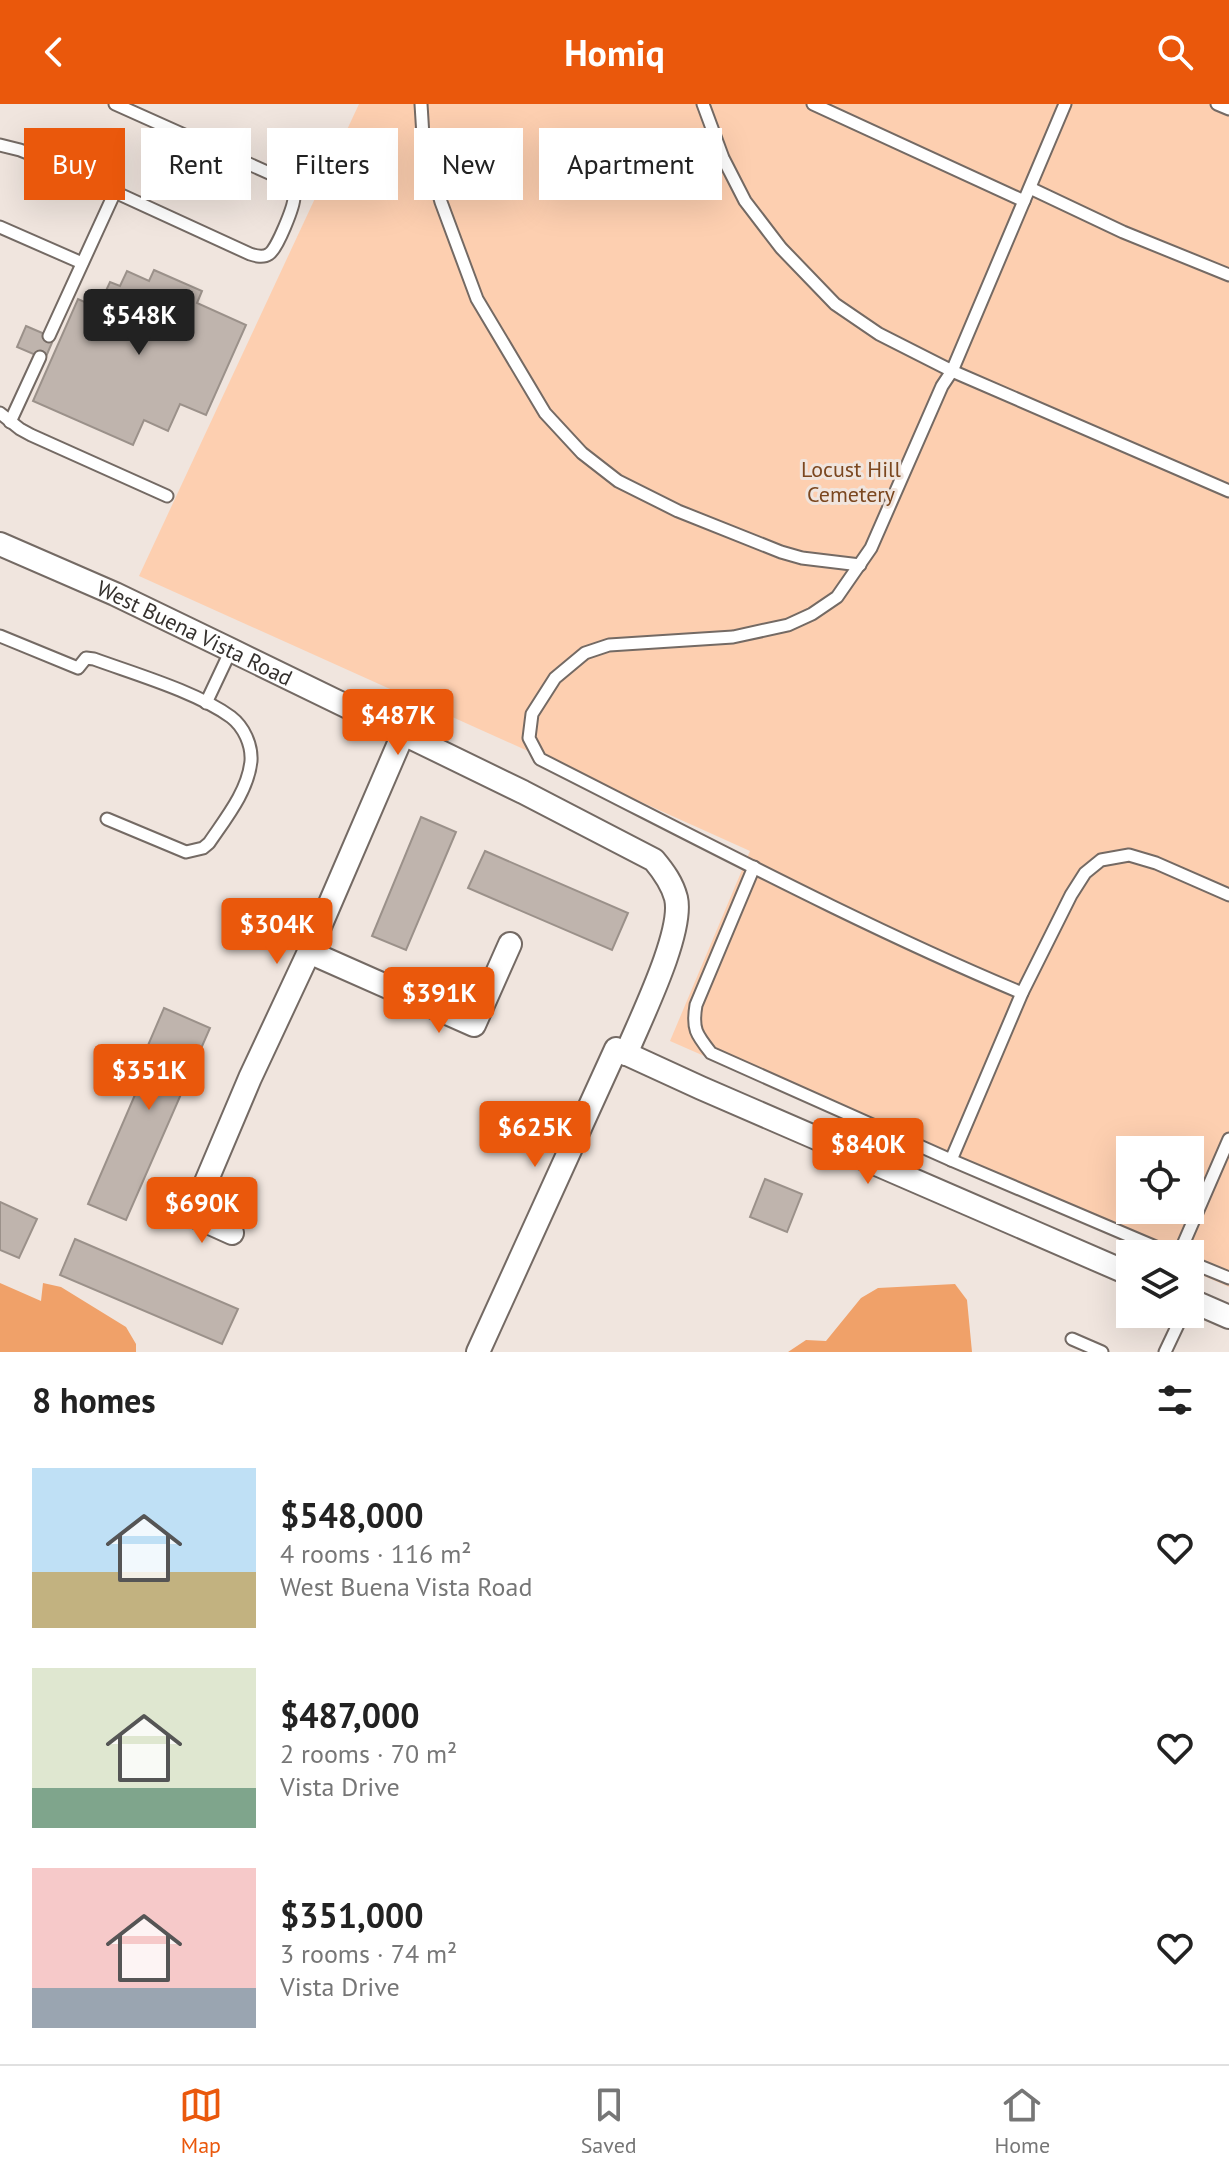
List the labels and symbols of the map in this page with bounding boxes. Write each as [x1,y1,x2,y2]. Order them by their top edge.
pin: $548K [83,289,195,357]
park label: Locust Hill Cemetery [801,455,901,508]
street label: West Buena Vista Road [93,574,297,692]
pin: $487K [342,689,454,757]
pin: $304K [221,898,333,966]
pin: $391K [383,967,495,1035]
pin: $351K [93,1044,205,1112]
pin: $625K [479,1101,591,1169]
pin: $840K [812,1118,924,1186]
pin: $690K [146,1177,258,1245]

